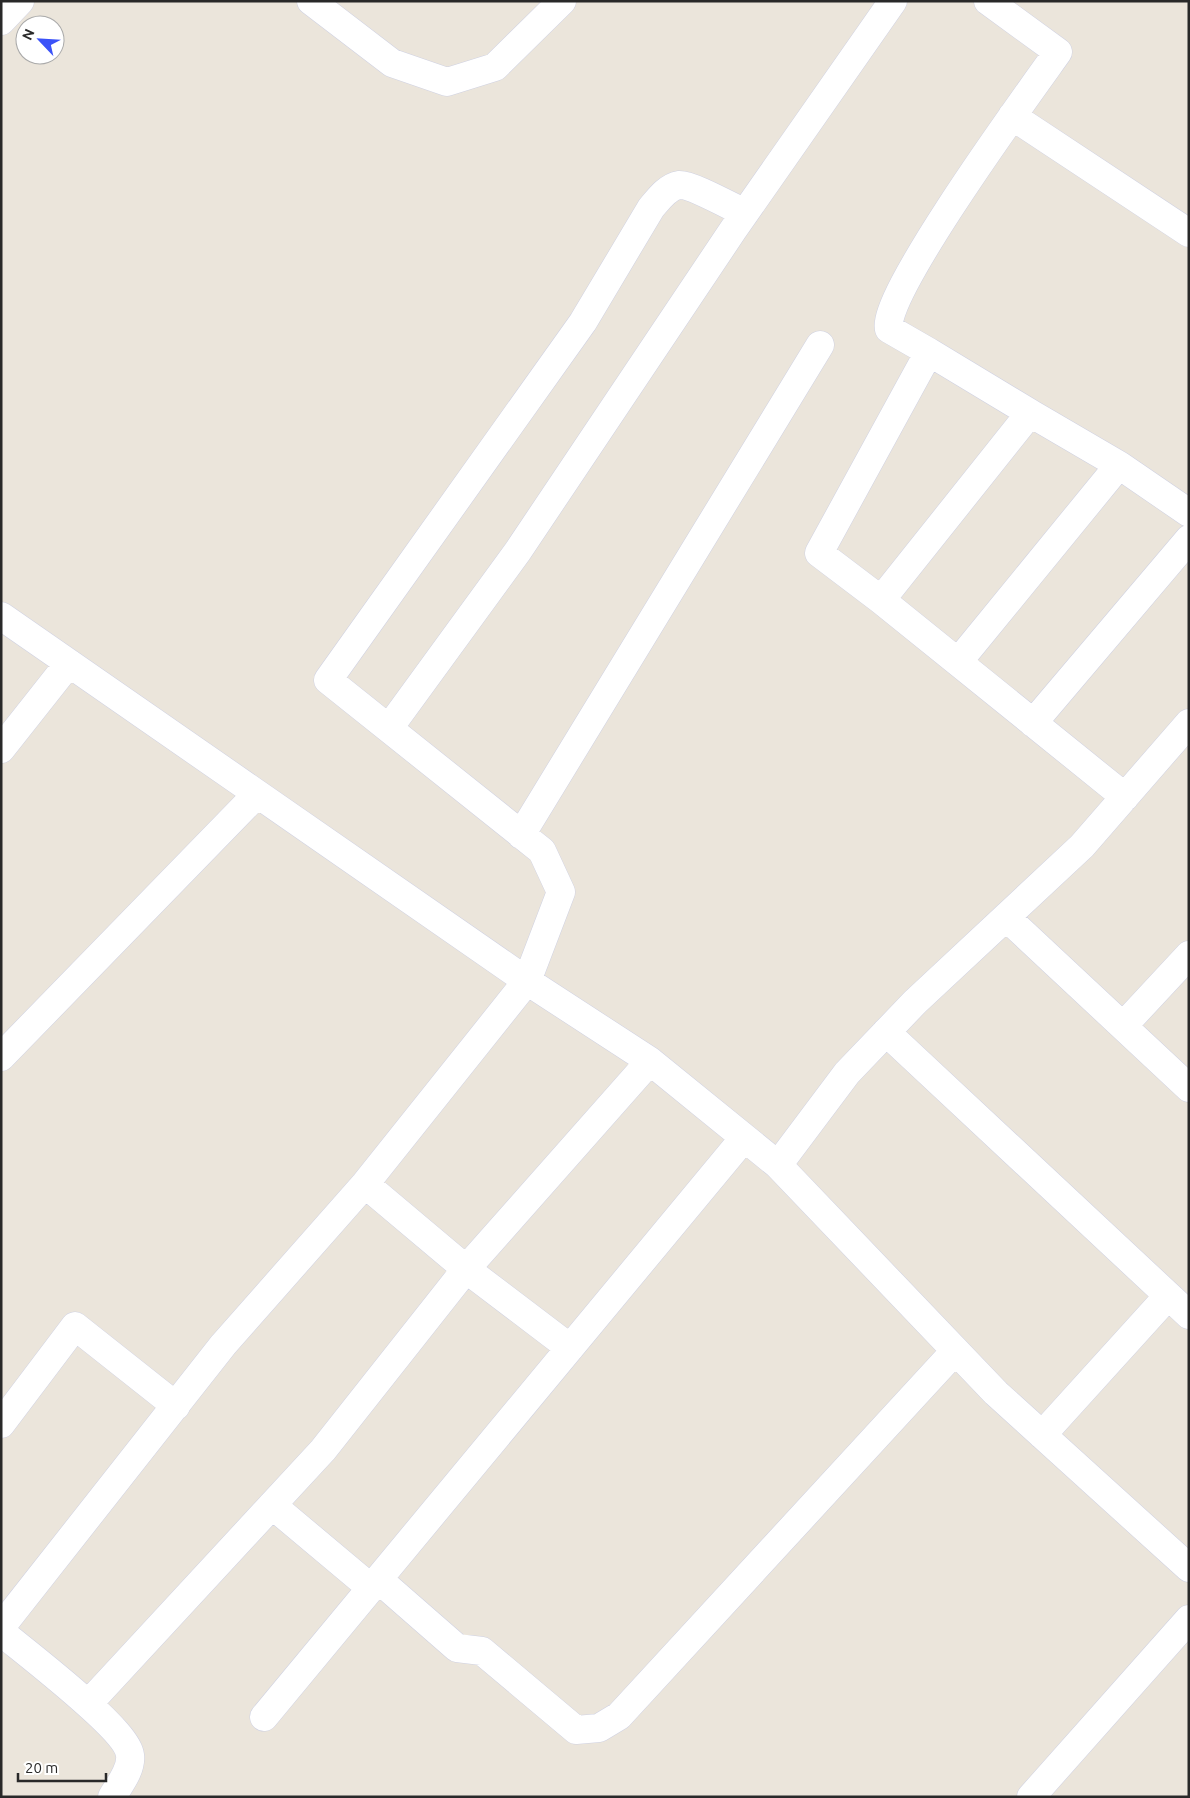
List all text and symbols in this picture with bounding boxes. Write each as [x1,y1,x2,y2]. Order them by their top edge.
north arrow [15,15,65,65]
text: N [19,26,38,43]
scale bar [18,1750,105,1782]
text: 20 m [25,1759,58,1776]

